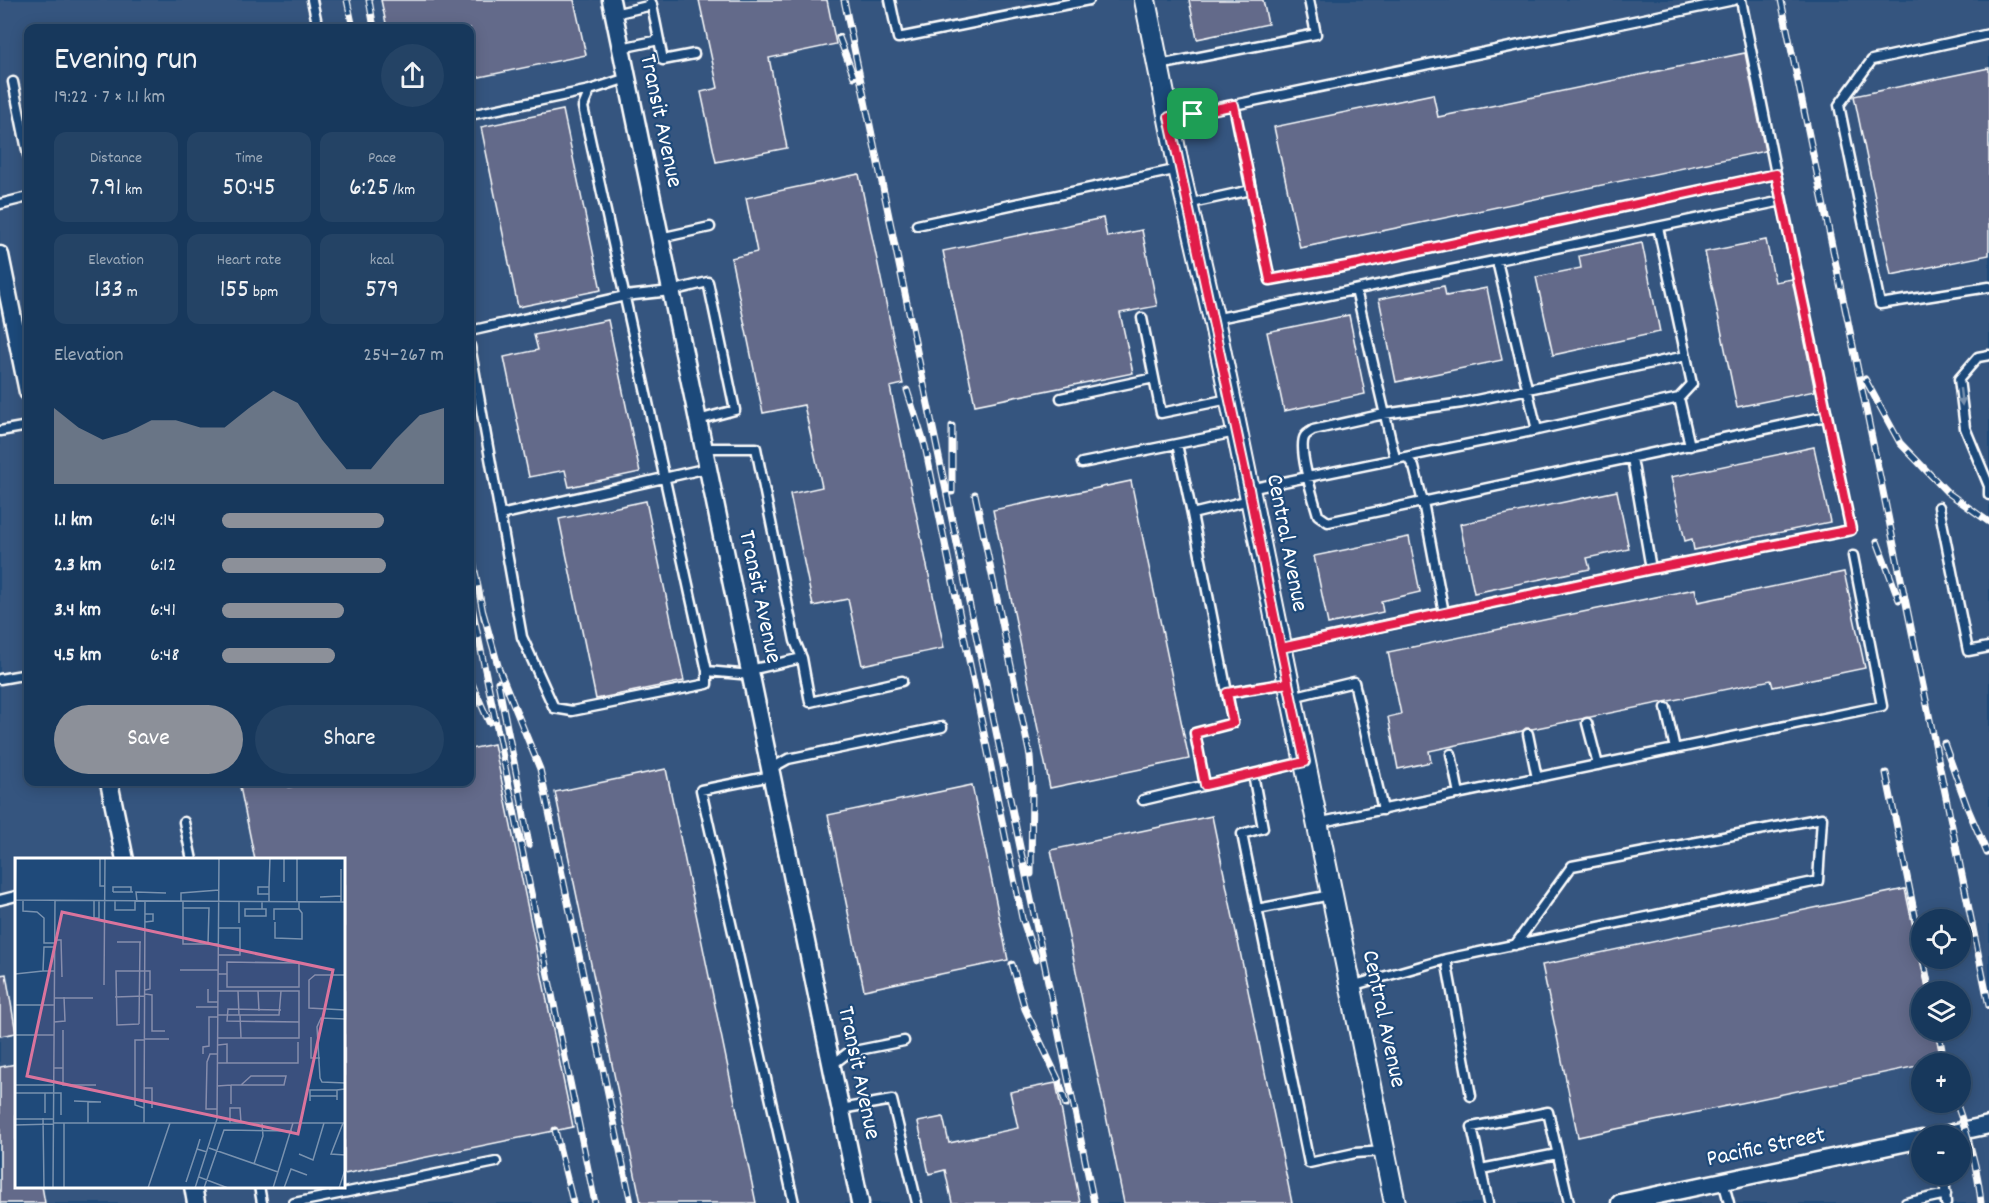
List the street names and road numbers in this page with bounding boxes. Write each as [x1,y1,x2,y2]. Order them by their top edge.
street label: Transit Avenue [629,51,691,191]
street label: Central Avenue [1256,471,1316,615]
street label: Transit Avenue [728,527,790,667]
street label: Central Avenue [1352,947,1414,1091]
street label: Transit Avenue [827,1003,889,1143]
street label: Pacific Street [1703,1119,1829,1177]

